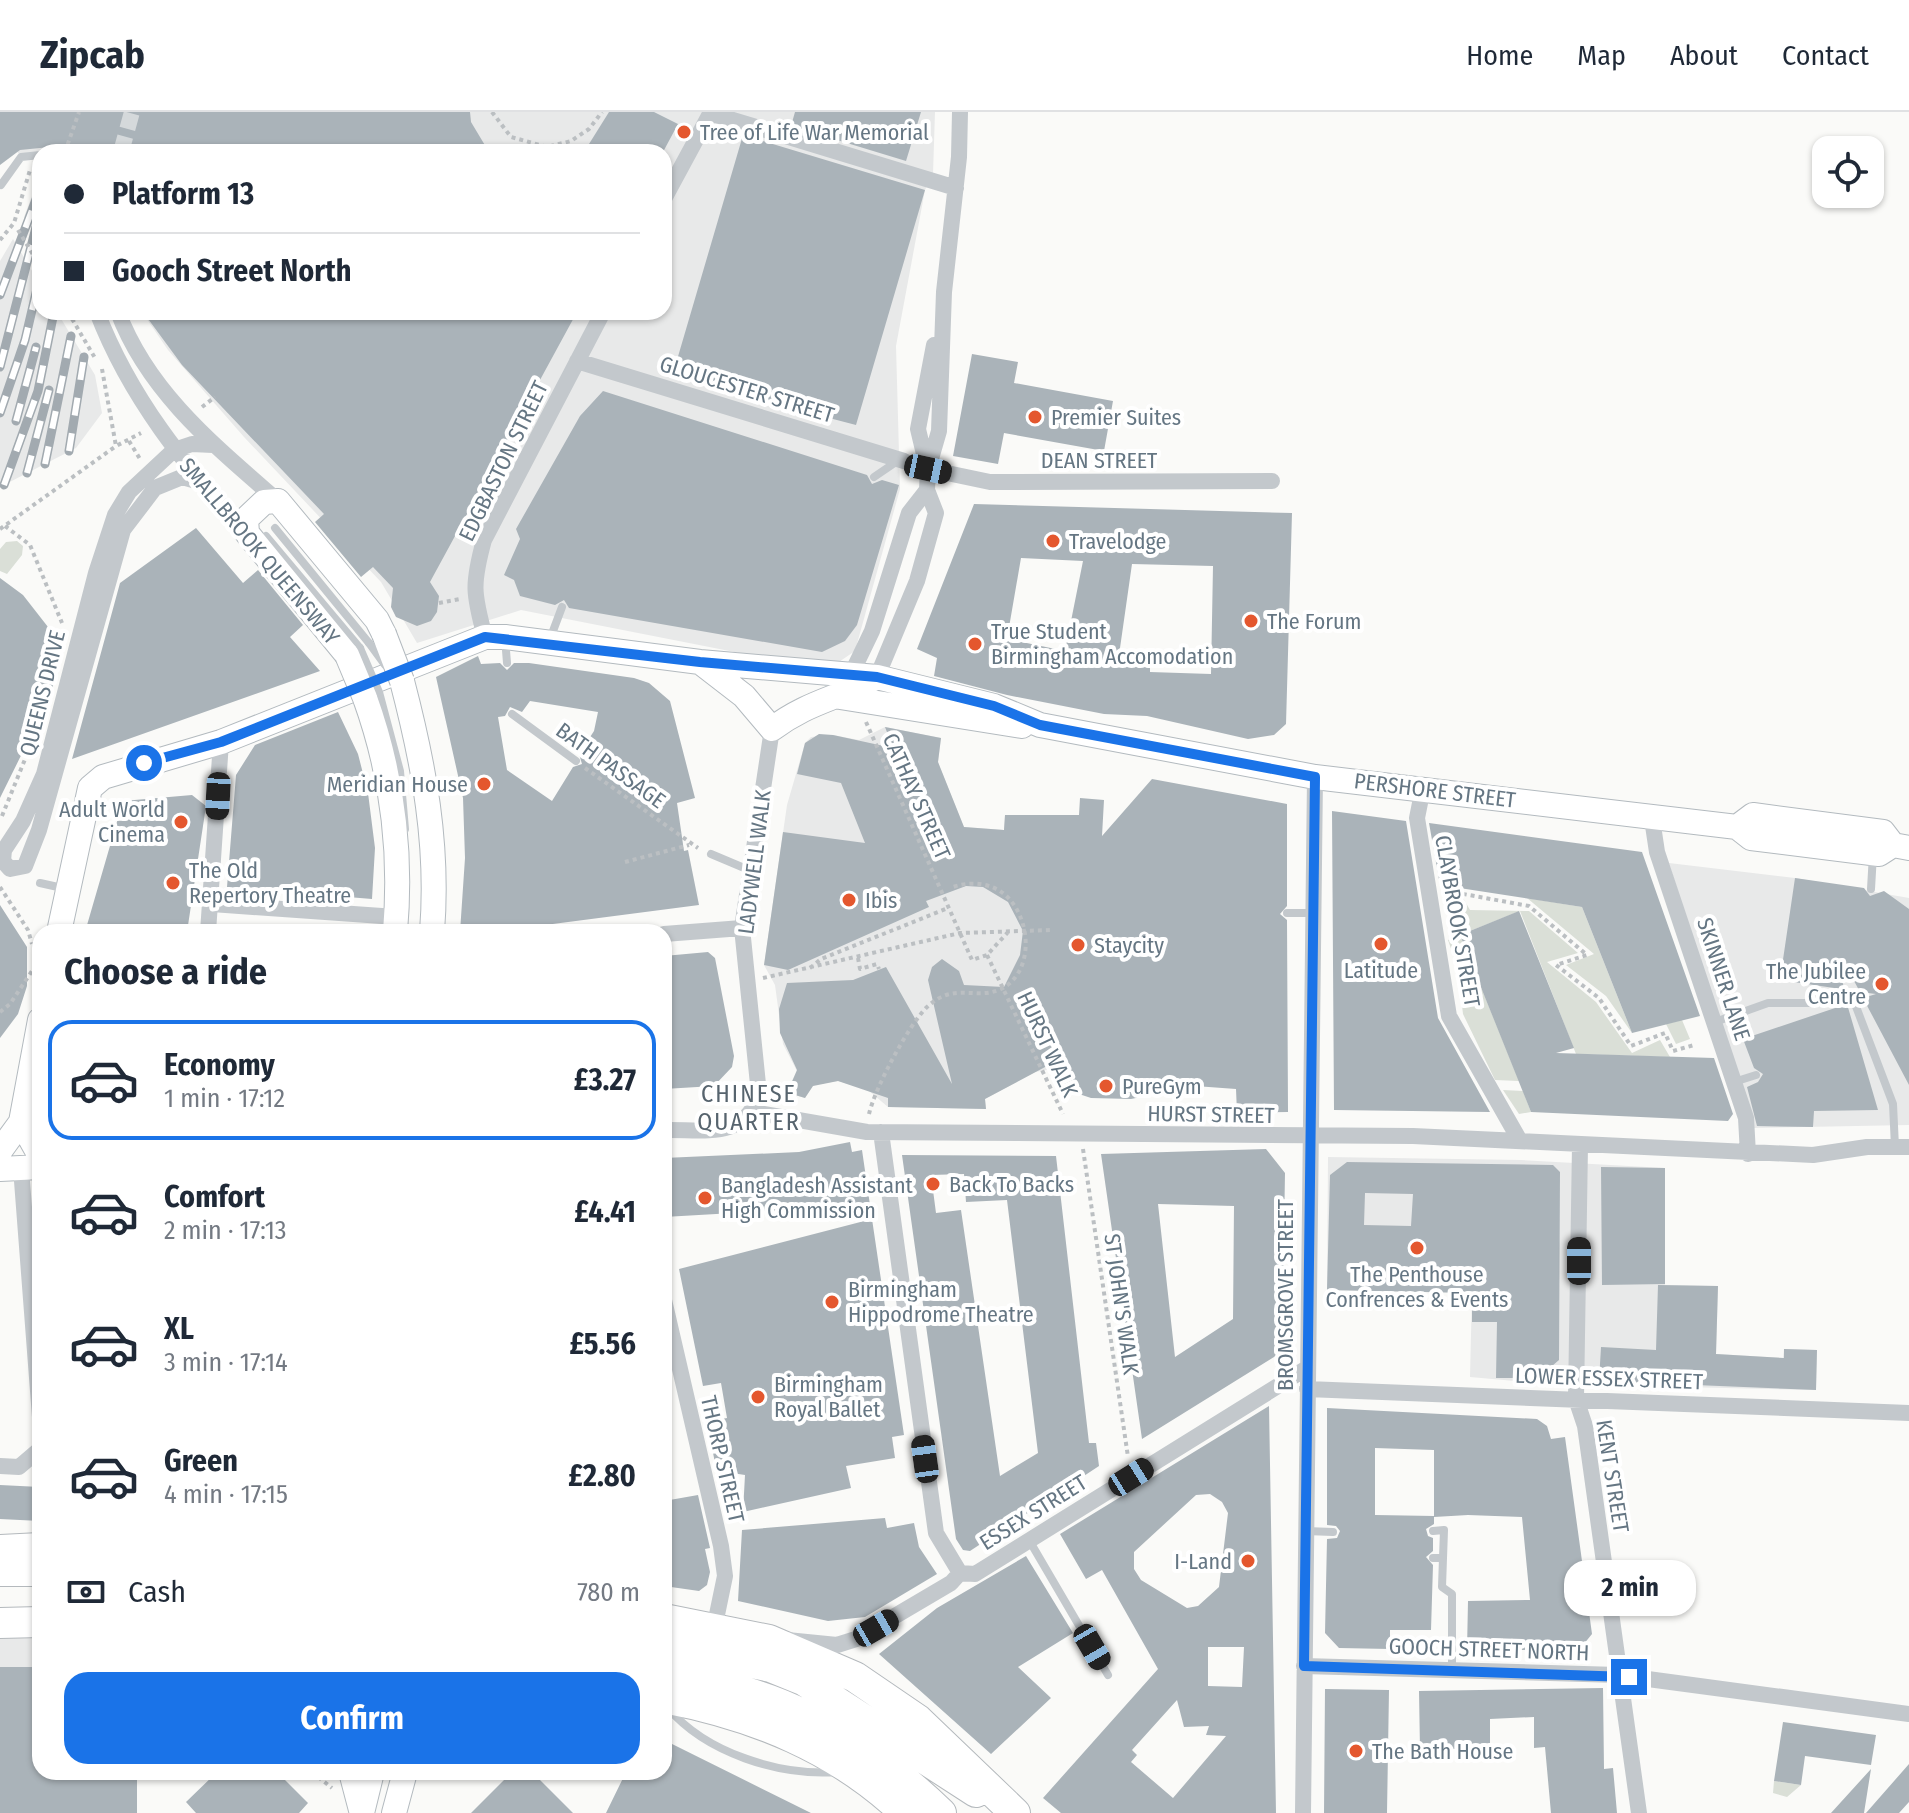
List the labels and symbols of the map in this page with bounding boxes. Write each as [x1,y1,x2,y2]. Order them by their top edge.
place label: Tree of Life War Memorial [700,119,929,146]
marker: Tree of Life War Memorial [675,123,693,141]
street label: GLOUCESTER STREET [656,350,838,429]
street label: EDGBASTON STREET [453,376,554,546]
place label: Premier Suites [1051,404,1181,431]
marker: Premier Suites [1026,408,1044,426]
street label: DEAN STREET [1041,447,1158,474]
car [902,452,954,486]
street label: SMALLBROOK QUEENSWAY [174,453,346,650]
place label: Travelodge [1069,528,1166,555]
marker: Travelodge [1044,532,1062,550]
place label: The Forum [1267,608,1361,635]
marker: The Forum [1242,612,1260,630]
place label: True Student Birmingham Accomodation [991,618,1233,670]
street label: QUEENS DRIVE [14,627,71,759]
marker: True Student Birmingham Accomodation [966,635,984,653]
street label: BATH PASSAGE [551,717,671,814]
street label: CATHAY STREET [877,729,957,864]
route start [126,745,162,781]
street label: PERSHORE STREET [1353,767,1518,814]
car [205,771,231,821]
place label: Meridian House [327,771,468,798]
marker: Meridian House [475,775,493,793]
street label: LADYWELL WALK [732,788,777,936]
place label: Adult World Cinema [59,796,165,848]
marker: Adult World Cinema [172,813,190,831]
street label: CLAYBROOK STREET [1429,833,1486,1010]
place label: The Old Repertory Theatre [189,857,351,909]
marker: The Old Repertory Theatre [164,874,182,892]
place label: Ibis [865,887,897,914]
marker: Ibis [840,891,858,909]
street label: SKINNER LANE [1691,914,1756,1044]
place label: Staycity [1094,932,1164,959]
marker: Latitude [1372,935,1390,953]
marker: Staycity [1069,936,1087,954]
place label: Latitude [1344,957,1418,984]
place label: The Jubilee Centre [1766,958,1866,1010]
marker: The Jubilee Centre [1873,975,1891,993]
street label: HURST WALK [1011,987,1084,1102]
place label: PureGym [1122,1073,1202,1100]
marker: PureGym [1097,1077,1115,1095]
district label: CHINESE QUARTER [697,1080,801,1136]
street label: HURST STREET [1147,1100,1276,1129]
place label: Back To Backs [949,1171,1074,1198]
place label: Bangladesh Assistant High Commission [721,1172,914,1224]
marker: Back To Backs [924,1175,942,1193]
marker: Bangladesh Assistant High Commission [696,1189,714,1207]
street label: BROMSGROVE STREET [1272,1198,1299,1391]
street label: ST JOHN'S WALK [1098,1232,1145,1377]
car [1567,1237,1591,1285]
marker: The Penthouse Confrences & Events [1408,1239,1426,1257]
place label: The Penthouse Confrences & Events [1325,1261,1509,1313]
place label: Birmingham Hippodrome Theatre [848,1276,1034,1328]
marker: Birmingham Hippodrome Theatre [823,1293,841,1311]
street label: LOWER ESSEX STREET [1515,1362,1704,1395]
place label: Birmingham Royal Ballet [774,1371,883,1423]
marker: Birmingham Royal Ballet [749,1388,767,1406]
street label: THORP STREET [695,1393,750,1526]
street label: KENT STREET [1590,1418,1635,1535]
car [910,1434,940,1484]
car [1104,1454,1158,1500]
street label: ESSEX STREET [975,1468,1093,1556]
place label: I-Land [1174,1548,1232,1575]
marker: I-Land [1239,1552,1257,1570]
callout: 2 min [1563,1561,1695,1617]
car [849,1606,903,1650]
car [1070,1620,1114,1674]
street label: GOOCH STREET NORTH [1388,1633,1590,1666]
route end [1611,1659,1647,1695]
place label: The Bath House [1372,1738,1513,1765]
marker: The Bath House [1347,1742,1365,1760]

